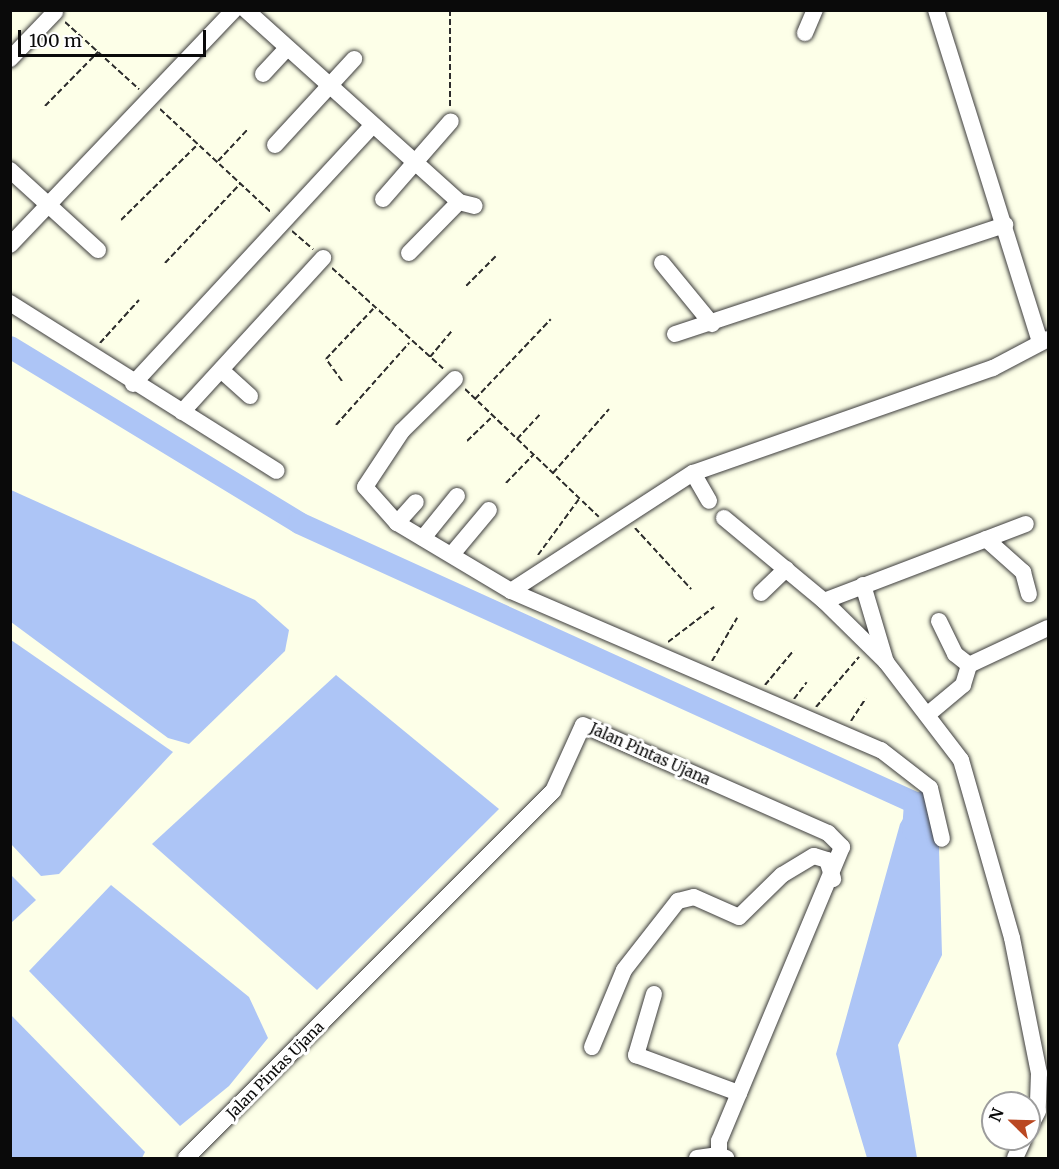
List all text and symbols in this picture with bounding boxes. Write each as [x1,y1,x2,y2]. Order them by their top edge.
scale bar [21,18,208,56]
text: 100 m [29,29,82,52]
street label: Jalan Pintas Ujana [587,719,713,789]
street label: Jalan Pintas Ujana [223,1018,327,1122]
north arrow [981,1091,1041,1151]
text: N [985,1105,1008,1124]

